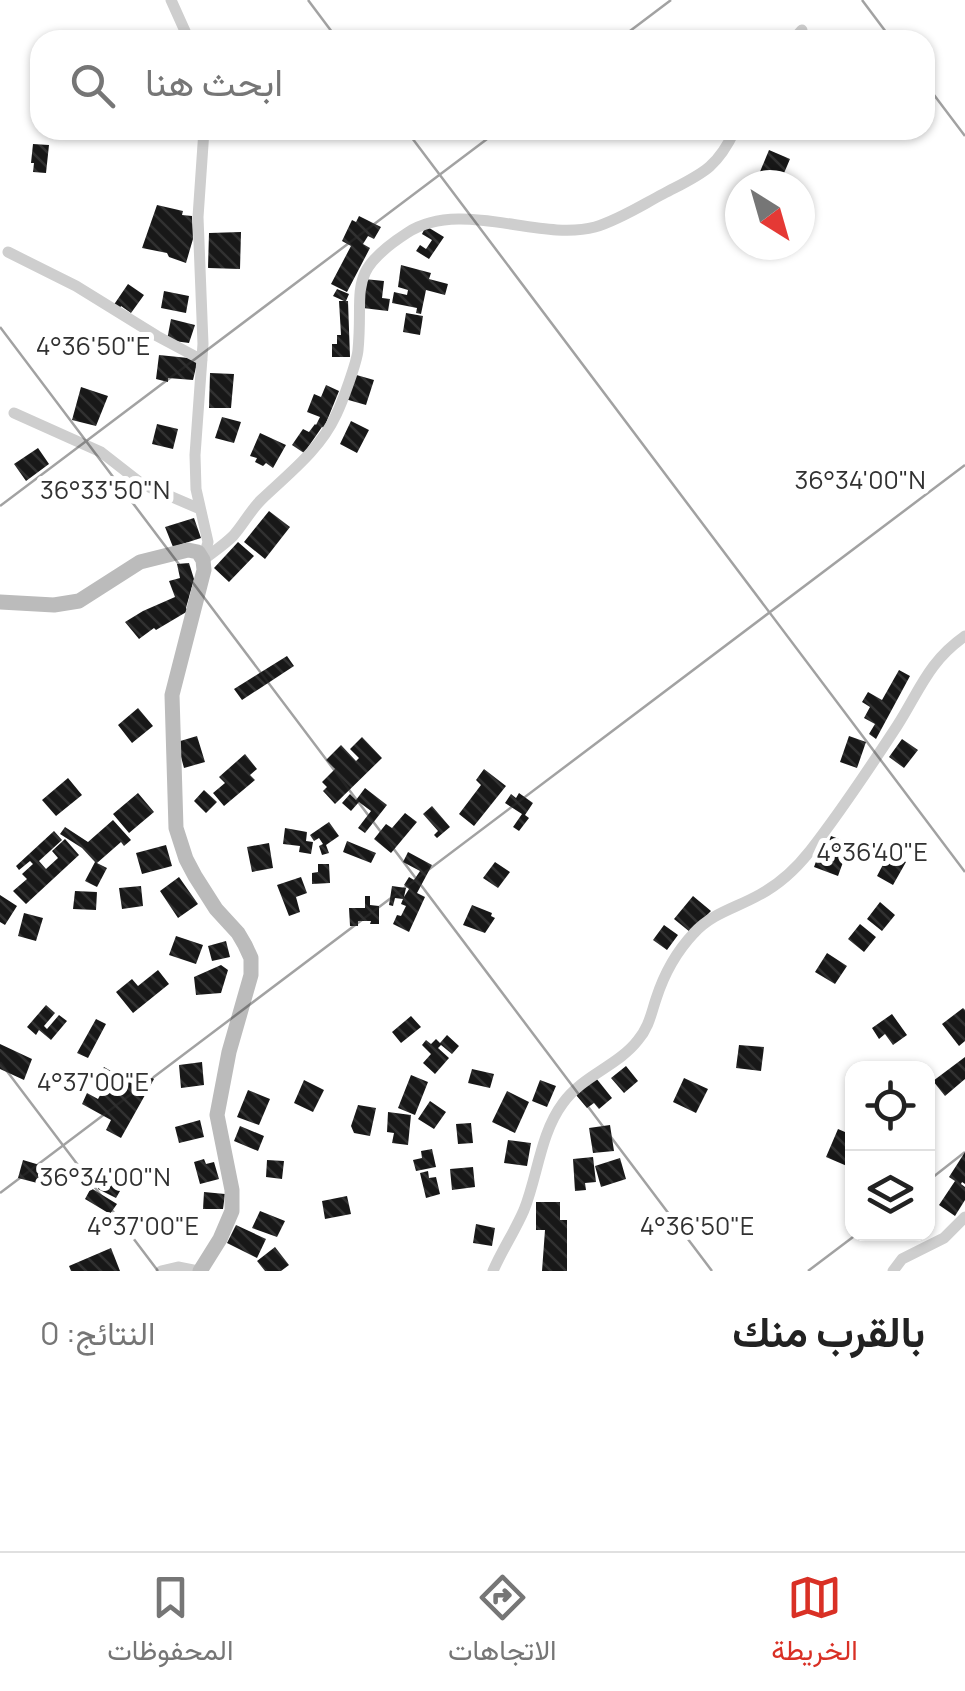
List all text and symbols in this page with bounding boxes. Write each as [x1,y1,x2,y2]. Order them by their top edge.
search box [30,30,935,140]
text: ابحث هنا [145,55,283,107]
icon: search [65,58,120,113]
north arrow [725,170,815,260]
text: 4°36'50"E [36,328,150,363]
text: 36°34'00"N [794,462,926,497]
text: 36°33'50"N [40,472,170,507]
text: 4°36'40"E [816,834,928,869]
map controls [845,1061,935,1241]
button: locate [845,1061,935,1151]
text: 4°37'00"E [37,1064,149,1099]
button: layers [845,1151,935,1241]
text: 36°34'00"N [39,1159,171,1194]
text: 4°37'00"E [87,1208,199,1243]
text: 4°36'50"E [640,1208,754,1243]
text: بالقرب منك [732,1302,925,1360]
text: النتائج: 0 [40,1311,155,1355]
tab: المحفوظات [107,1570,233,1675]
tab: الاتجاهات [448,1570,557,1675]
tab: الخريطة [771,1570,858,1675]

